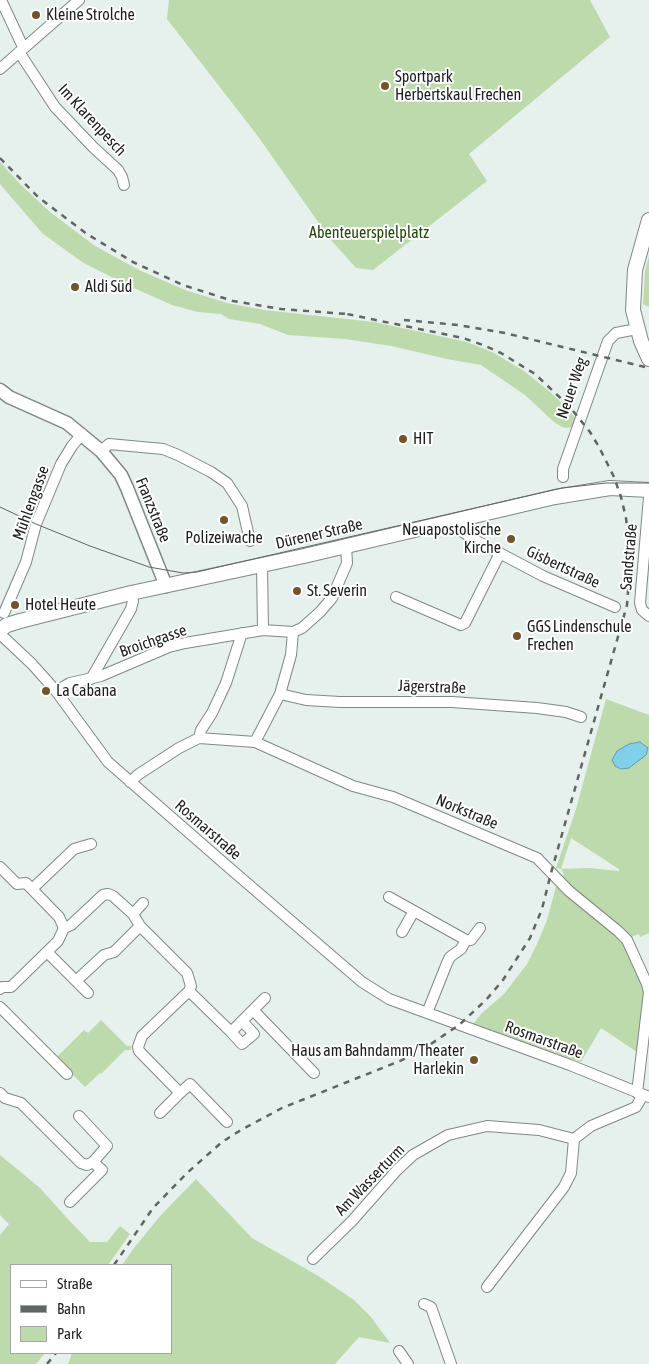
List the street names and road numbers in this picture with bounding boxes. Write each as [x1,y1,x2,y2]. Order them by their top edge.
street label: Im Klarenpesch [54,80,130,160]
street label: Neuer Weg [553,355,591,421]
street label: Mühlengasse [9,463,53,543]
street label: Franzstraße [131,475,175,545]
street label: Dürener Straße [274,515,364,553]
street label: Sandstraße [617,523,641,591]
street label: Gisbertstraße [523,542,603,592]
street label: Broichgasse [117,621,189,661]
street label: Jägerstraße [398,676,466,698]
street label: Norkstraße [433,790,501,834]
street label: Rosmarstraße [171,796,245,864]
street label: Rosmarstraße [502,1017,586,1063]
street label: Am Wasserturm [331,1140,409,1220]

